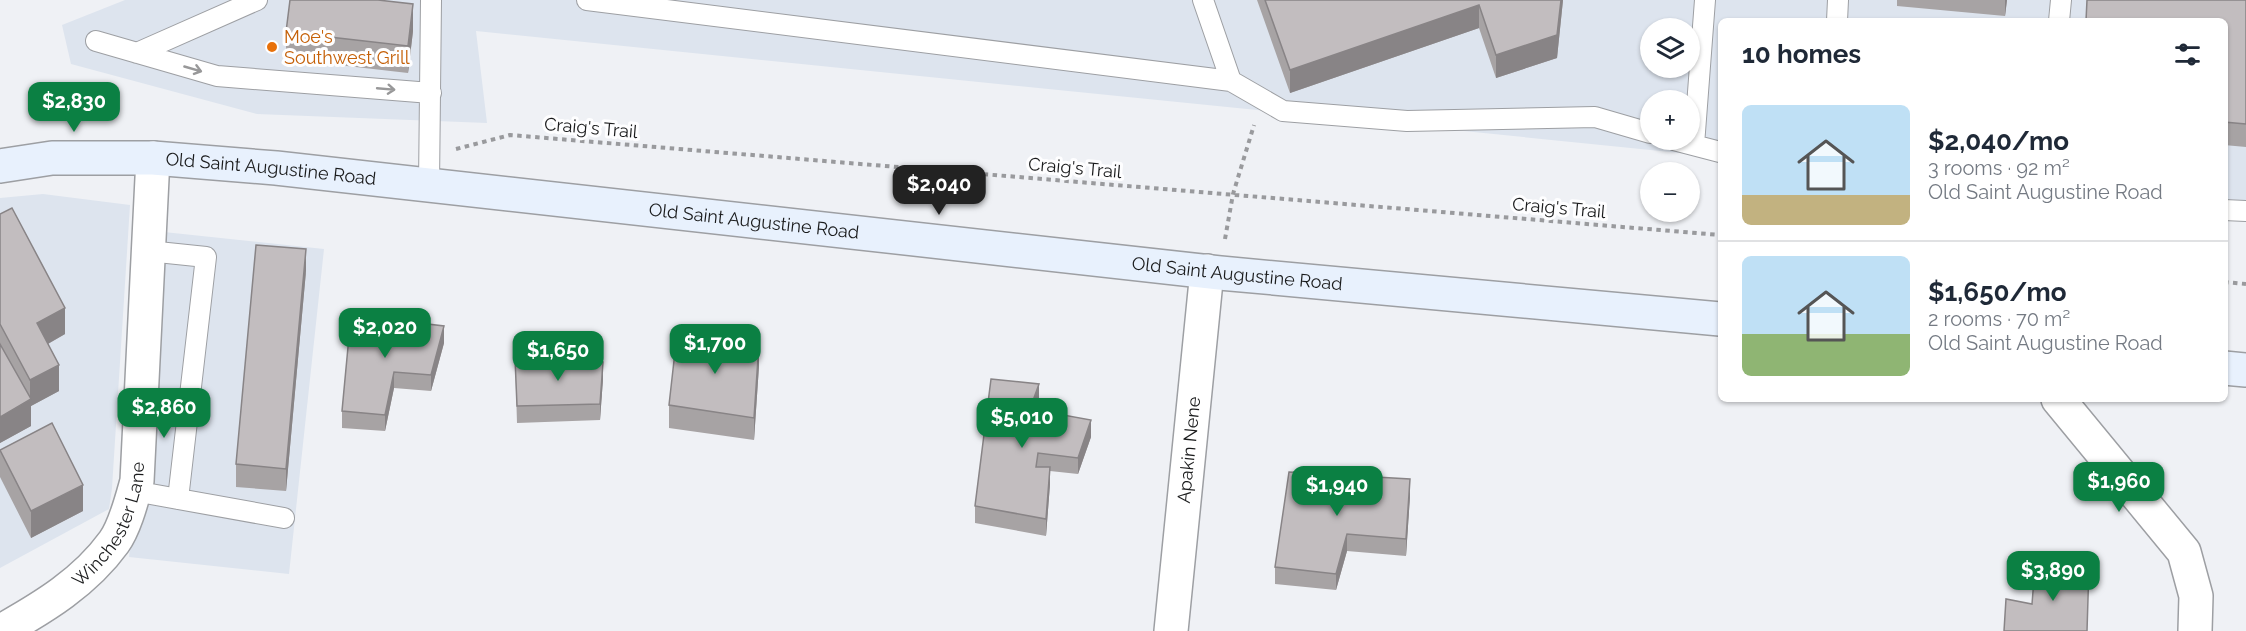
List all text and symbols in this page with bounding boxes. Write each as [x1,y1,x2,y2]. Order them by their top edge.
map controls [1640,18,1700,222]
button: layers [1640,18,1700,78]
place label: Moe's Southwest Grill [284,26,410,68]
icon: filters [2171,38,2204,71]
text: 10 homes [1742,39,1861,69]
marker: Moe's Southwest Grill [265,40,279,54]
one-way arrow [183,64,202,75]
pin: $2,830 [25,82,123,133]
one-way arrow [376,84,396,95]
text: $2,830 [42,89,106,113]
button: + [1640,90,1700,150]
street label: Craig's Trail [543,113,639,142]
text: $2,040/mo [1928,126,2069,156]
icon: home [1790,129,1862,201]
street label: Old Saint Augustine Road [165,148,377,189]
street label: Craig's Trail [1027,153,1123,182]
text: 3 rooms · 92 m² [1928,156,2070,180]
button: − [1640,162,1700,222]
pin: $2,040 [890,165,988,216]
text: $2,040 [907,172,971,196]
text: Old Saint Augustine Road [1928,180,2163,204]
street label: Craig's Trail [1511,193,1607,222]
street label: Old Saint Augustine Road [648,199,860,243]
street label: Old Saint Augustine Road [1131,252,1343,294]
text: $1,650/mo [1928,277,2067,307]
icon: home [1790,280,1862,352]
text: 2 rooms · 70 m² [1928,307,2070,331]
pin: $2,020 [336,308,434,359]
text: $2,020 [353,315,417,339]
pin: $1,700 [666,324,764,375]
pin: $1,650 [509,331,607,382]
text: $1,700 [684,331,746,355]
text: Old Saint Augustine Road [1928,331,2163,355]
text: $1,650 [527,338,589,362]
pin: $2,860 [115,388,213,439]
text: $2,860 [131,395,197,419]
street label: Apakin Nene [1173,395,1204,504]
pin: $5,010 [973,398,1071,449]
text: $5,010 [991,405,1053,429]
street label: Winchester Lane [68,461,148,591]
pin: $1,960 [2070,462,2168,513]
pin: $1,940 [1288,466,1386,517]
text: $1,960 [2087,469,2151,493]
text: $1,940 [1306,473,1368,497]
pin: $3,890 [2004,551,2102,602]
text: $3,890 [2021,558,2085,582]

